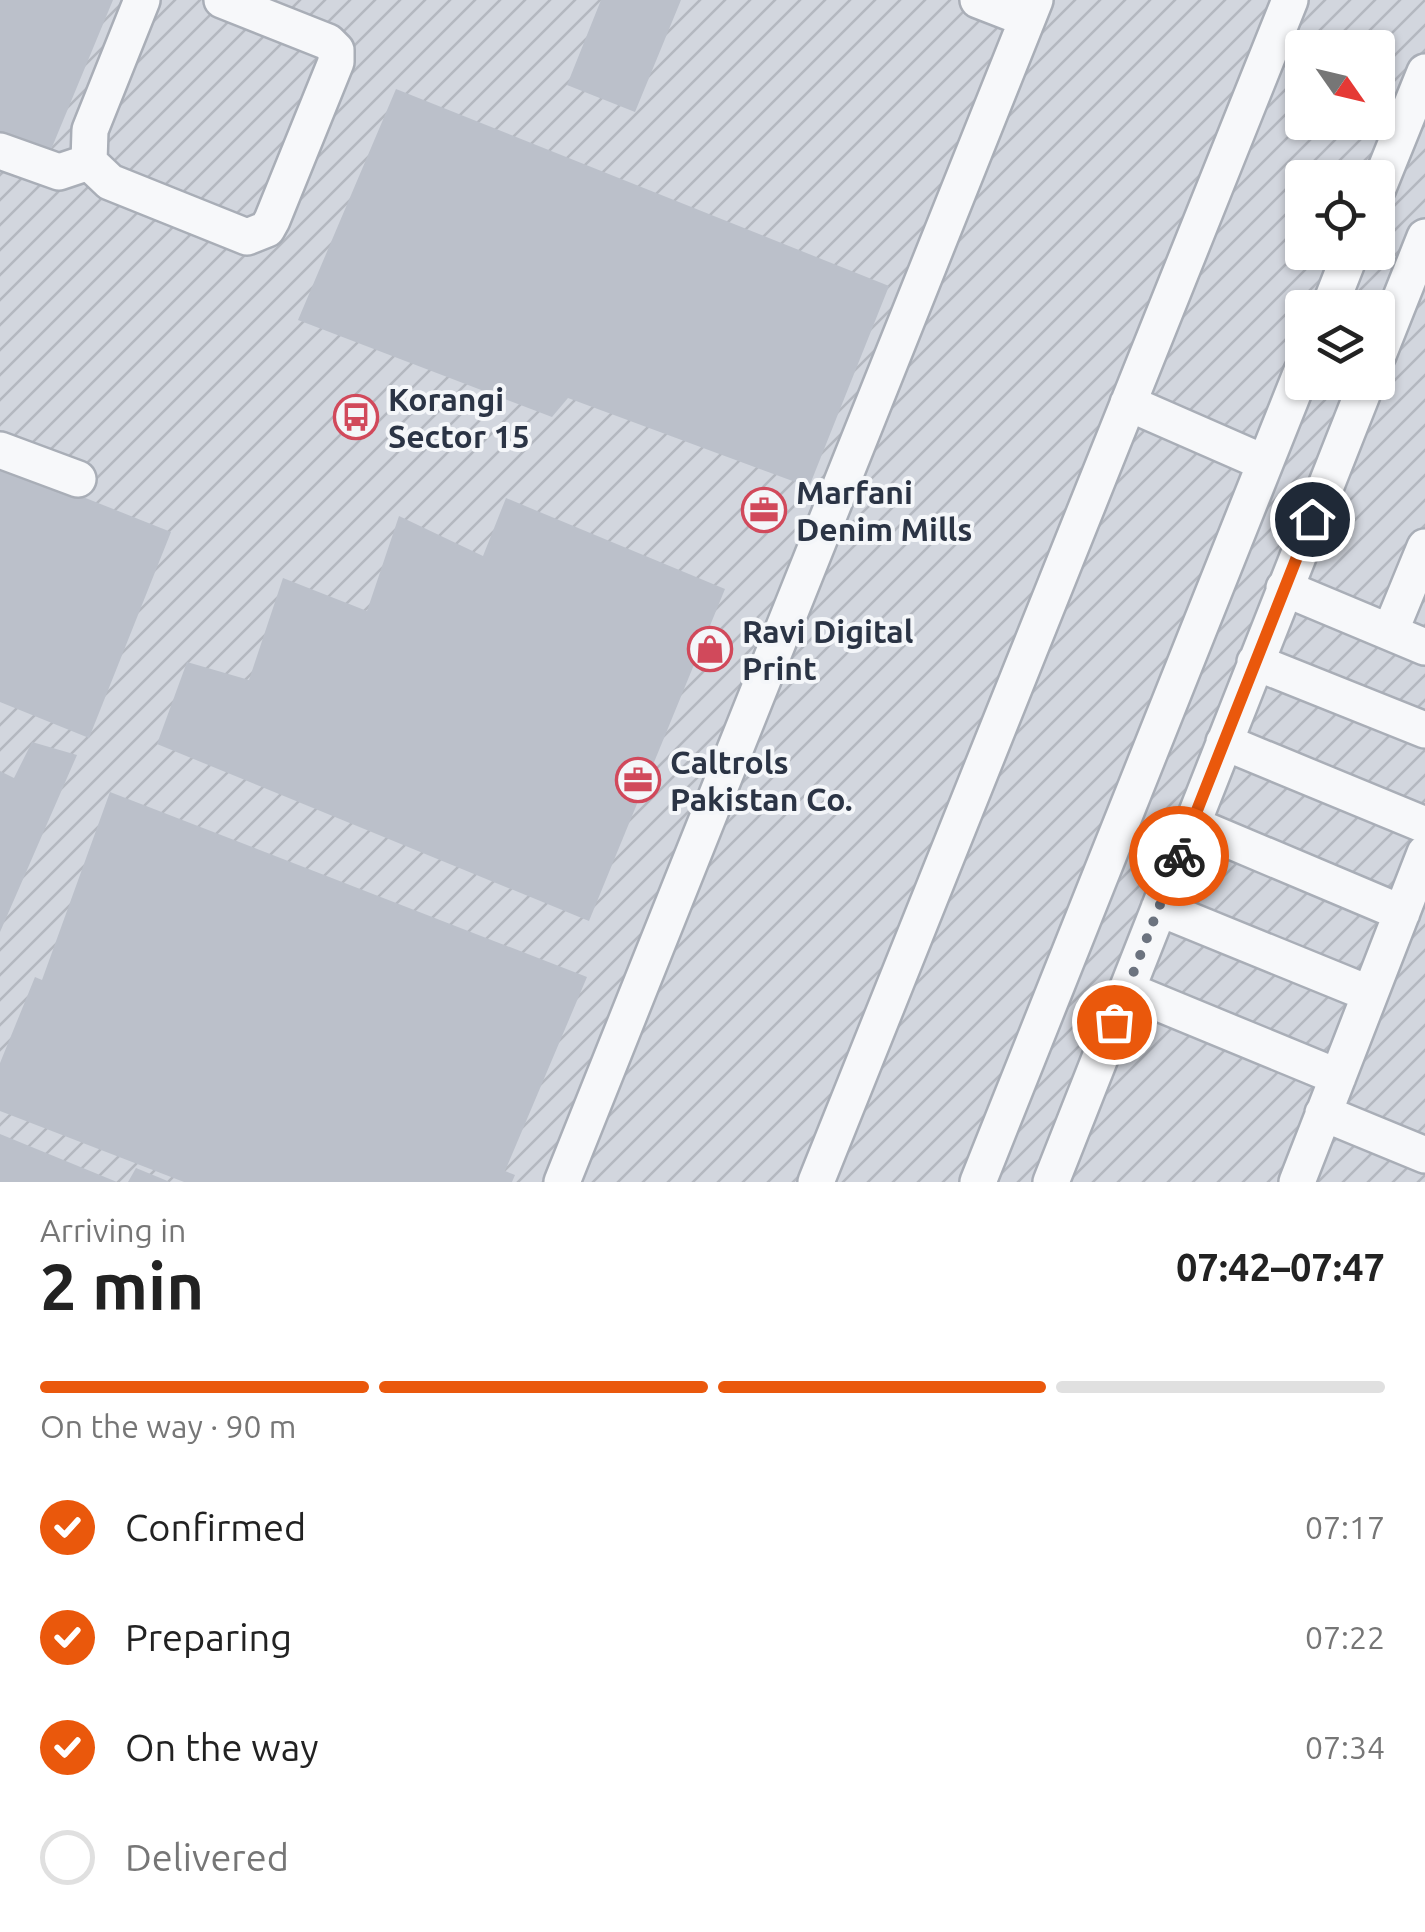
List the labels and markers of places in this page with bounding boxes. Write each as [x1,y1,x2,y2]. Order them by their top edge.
place label: Korangi Sector 15 [388,381,530,454]
bus stop icon: Korangi Sector 15 [333,394,379,440]
place label: Marfani Denim Mills [796,474,972,547]
pin [1270,477,1355,562]
office icon: Marfani Denim Mills [741,487,787,533]
place label: Ravi Digital Print [742,613,914,686]
shop icon: Ravi Digital Print [687,626,733,672]
place label: Caltrols Pakistan Co. [670,744,853,817]
office icon: Caltrols Pakistan Co. [615,757,661,803]
pin [1072,980,1157,1065]

